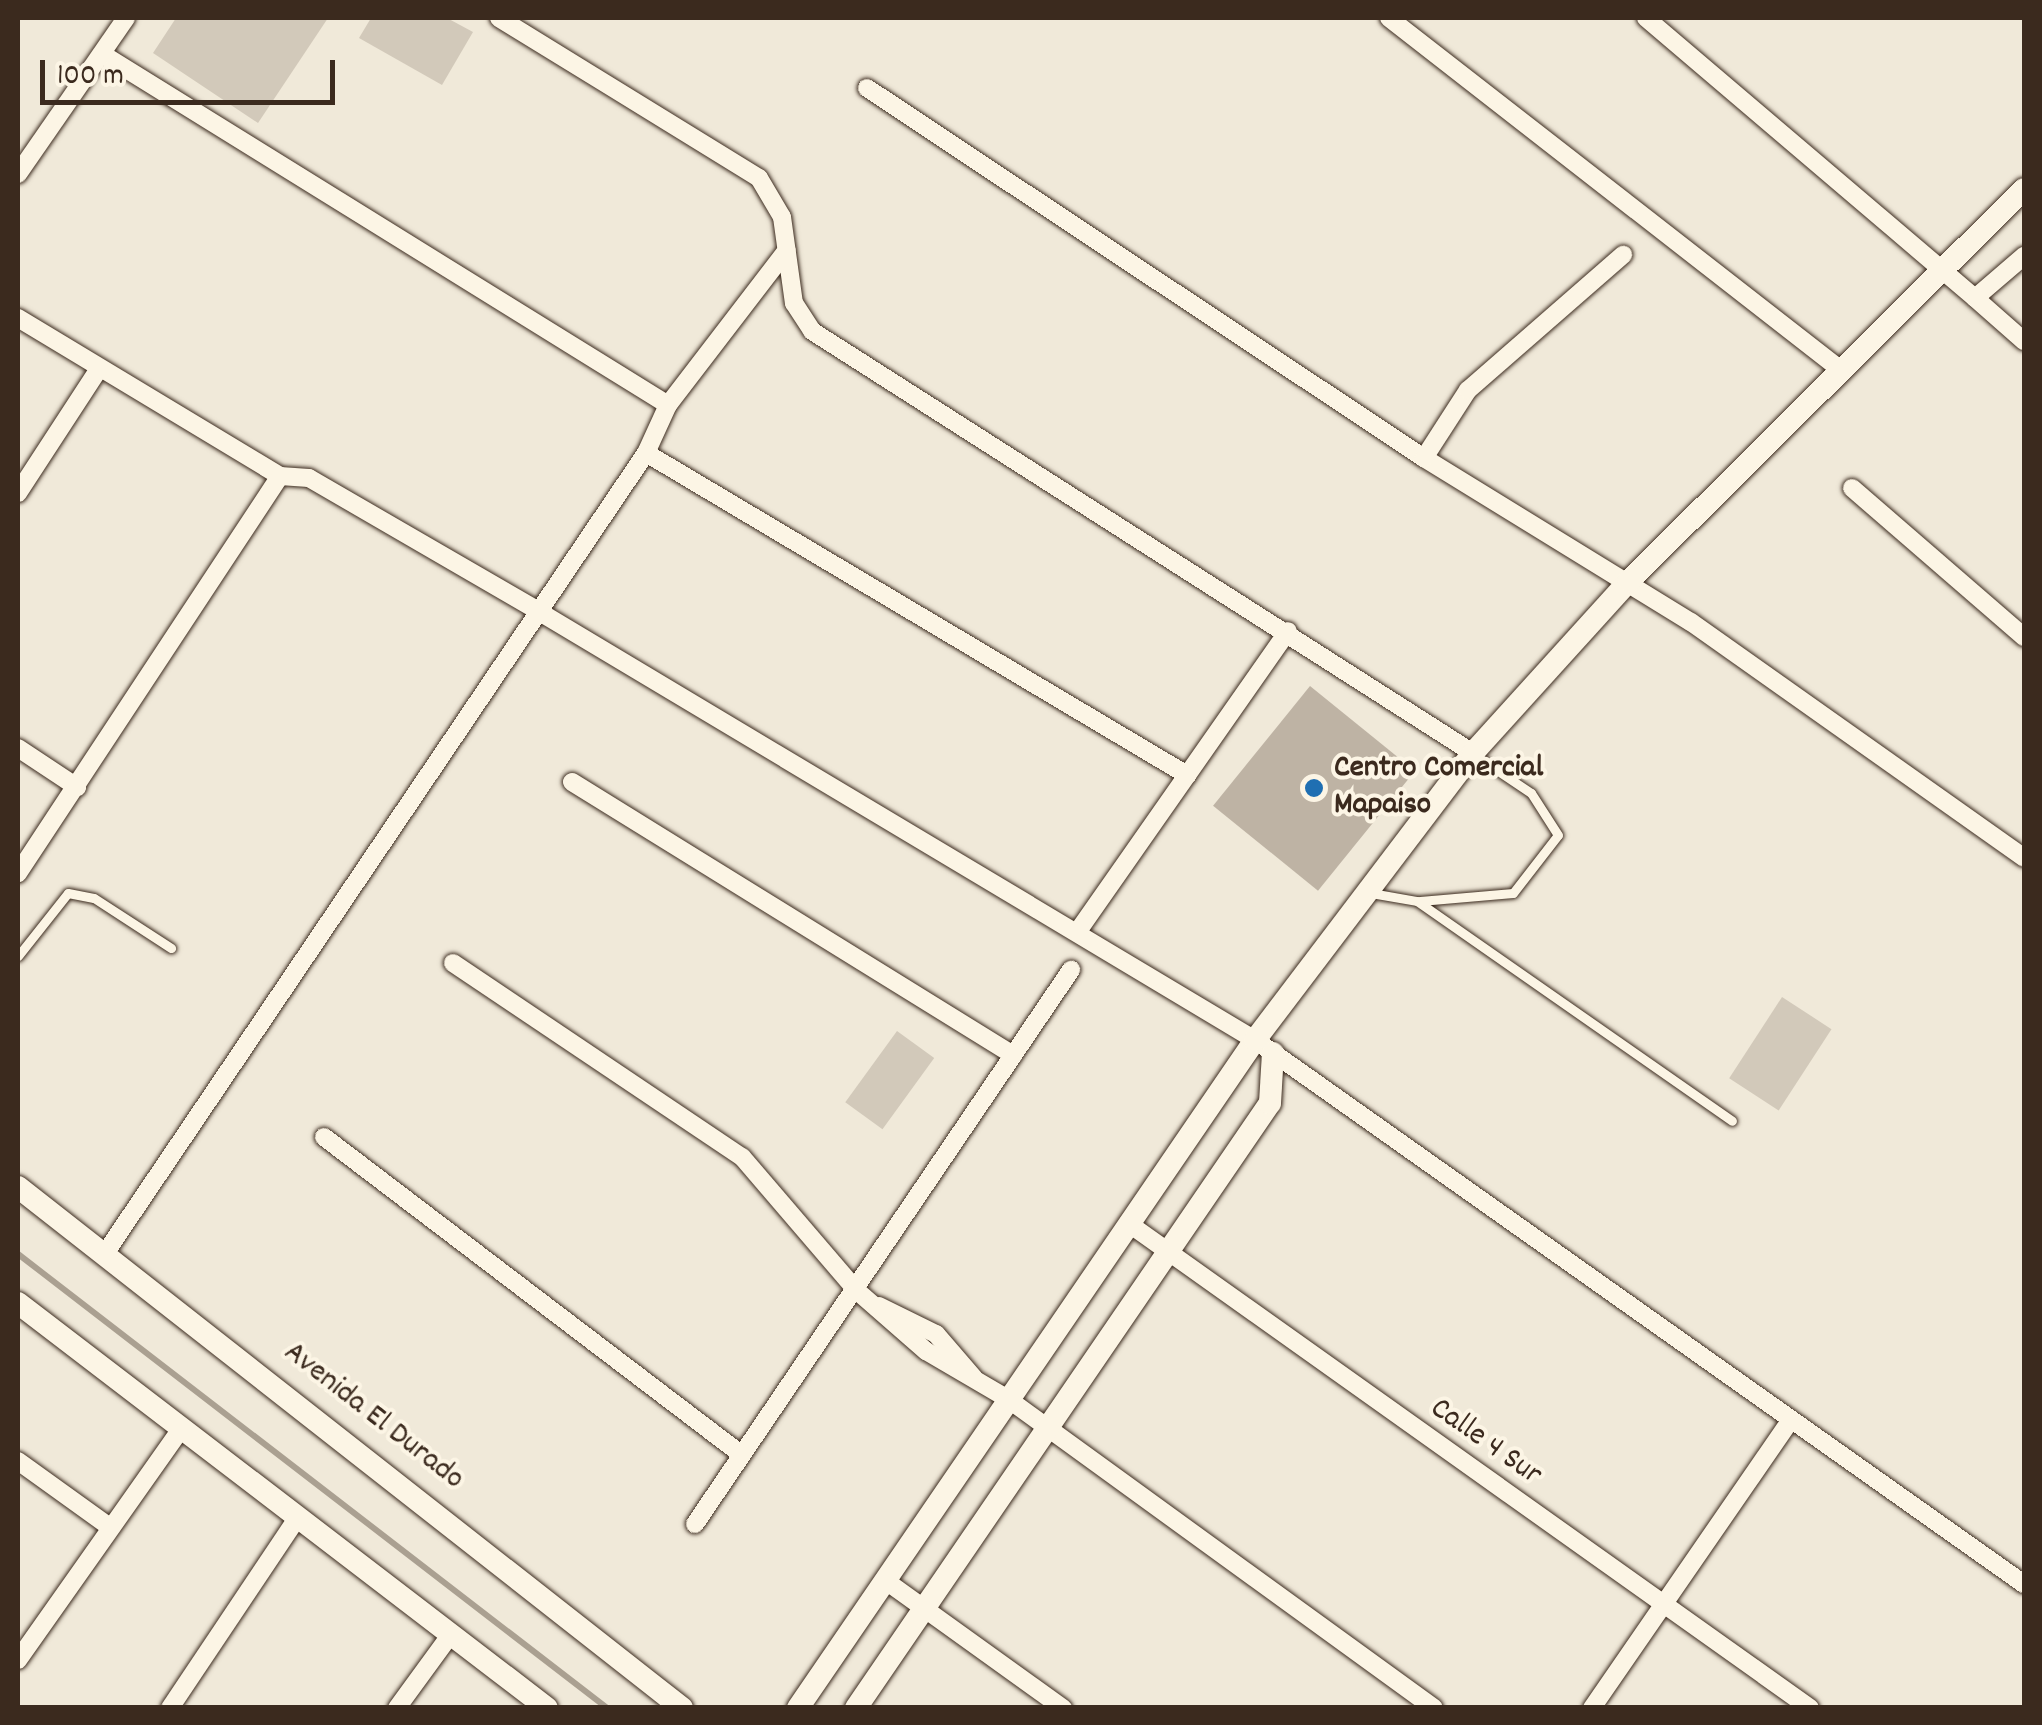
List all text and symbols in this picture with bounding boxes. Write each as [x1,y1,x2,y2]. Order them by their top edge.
scale bar [45,40,340,102]
text: 100 m [57,56,124,99]
place label: Centro Comercial Mapaiso [1334,751,1543,826]
marker: Centro Comercial Mapaiso [1303,777,1325,799]
street label: Avenida El Durado [275,1335,471,1499]
street label: Calle 4 Sur [1422,1391,1548,1495]

